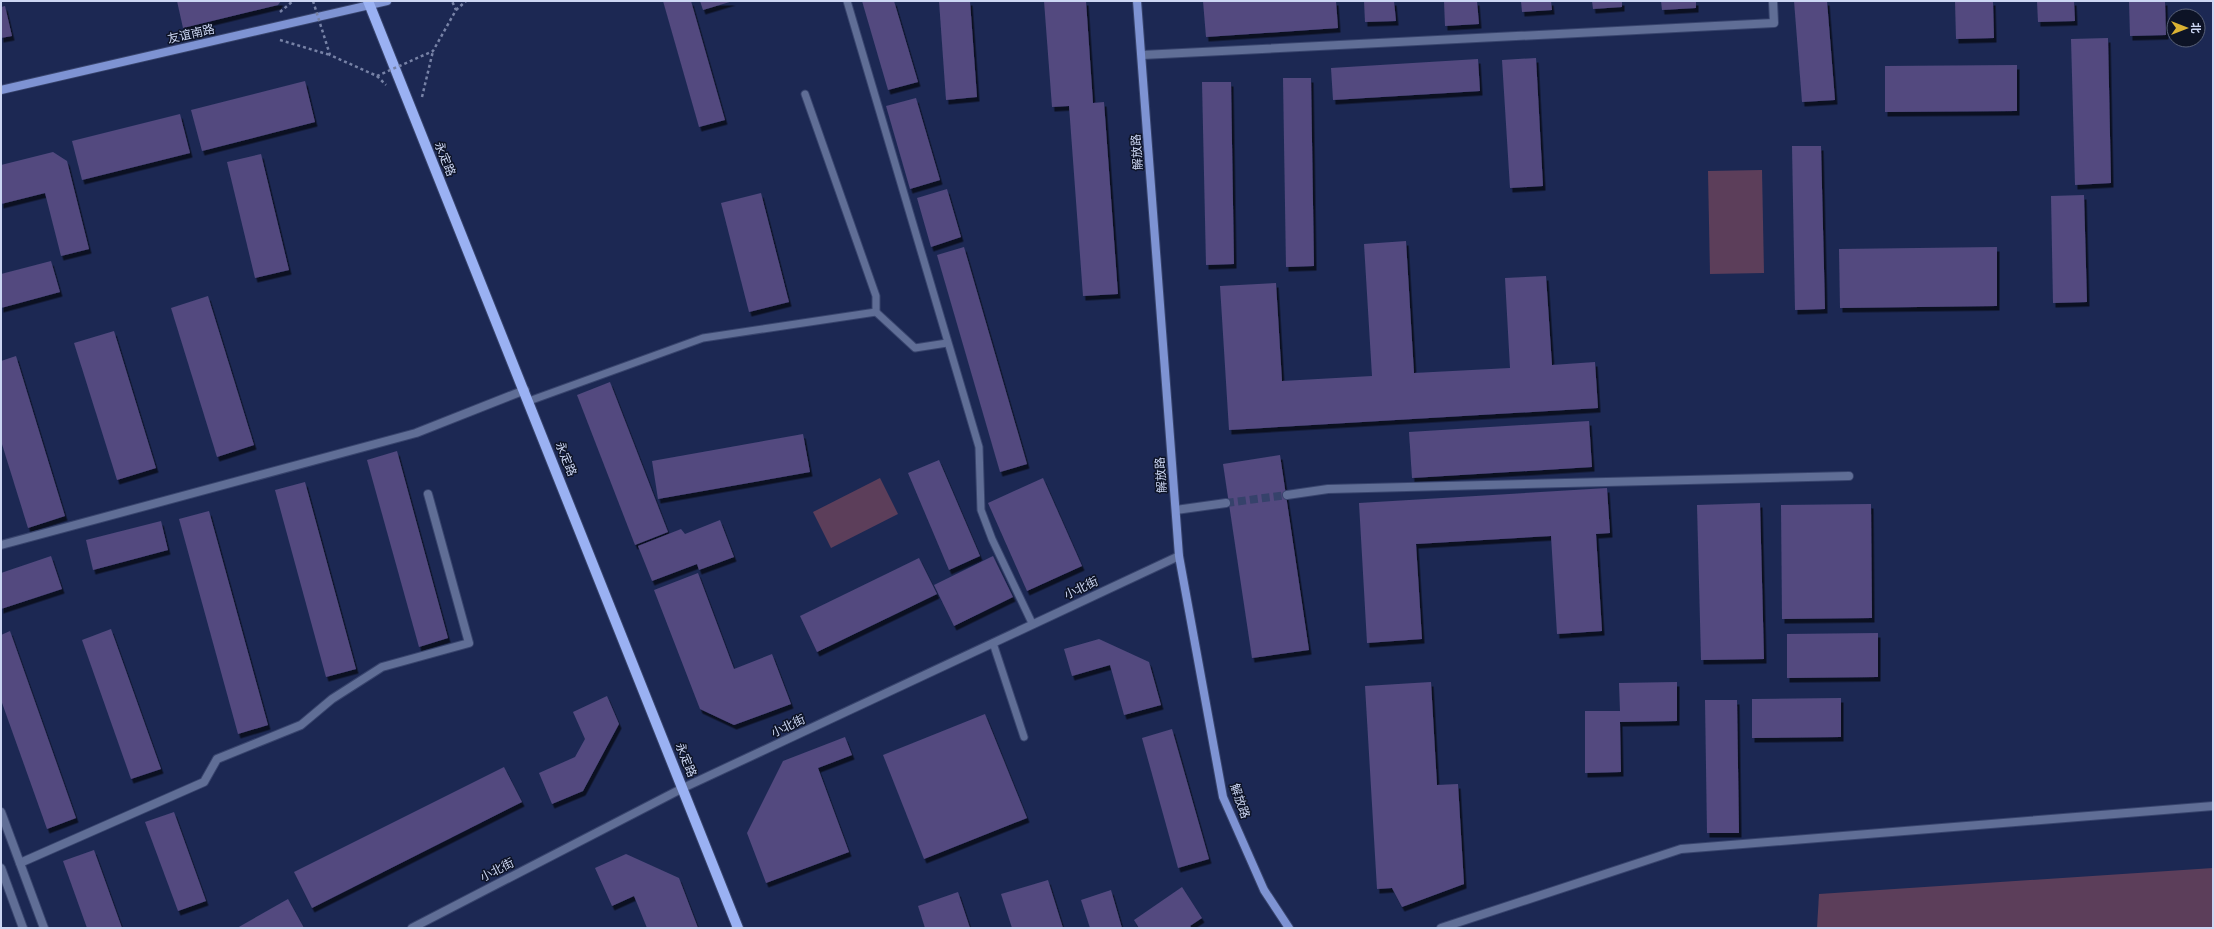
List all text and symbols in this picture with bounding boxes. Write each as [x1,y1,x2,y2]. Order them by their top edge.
north arrow [2166,8,2206,48]
street label: 友谊南路 [166,22,216,46]
text: 北 [2189,23,2202,34]
street label: 解放路 [1129,134,1145,170]
street label: 永定路 [432,140,458,178]
street label: 永定路 [553,440,579,478]
street label: 解放路 [1153,457,1169,493]
street label: 小北街 [1062,574,1100,602]
street label: 小北街 [769,712,807,740]
street label: 永定路 [673,741,699,779]
street label: 解放路 [1228,782,1252,820]
street label: 小北街 [478,856,516,884]

